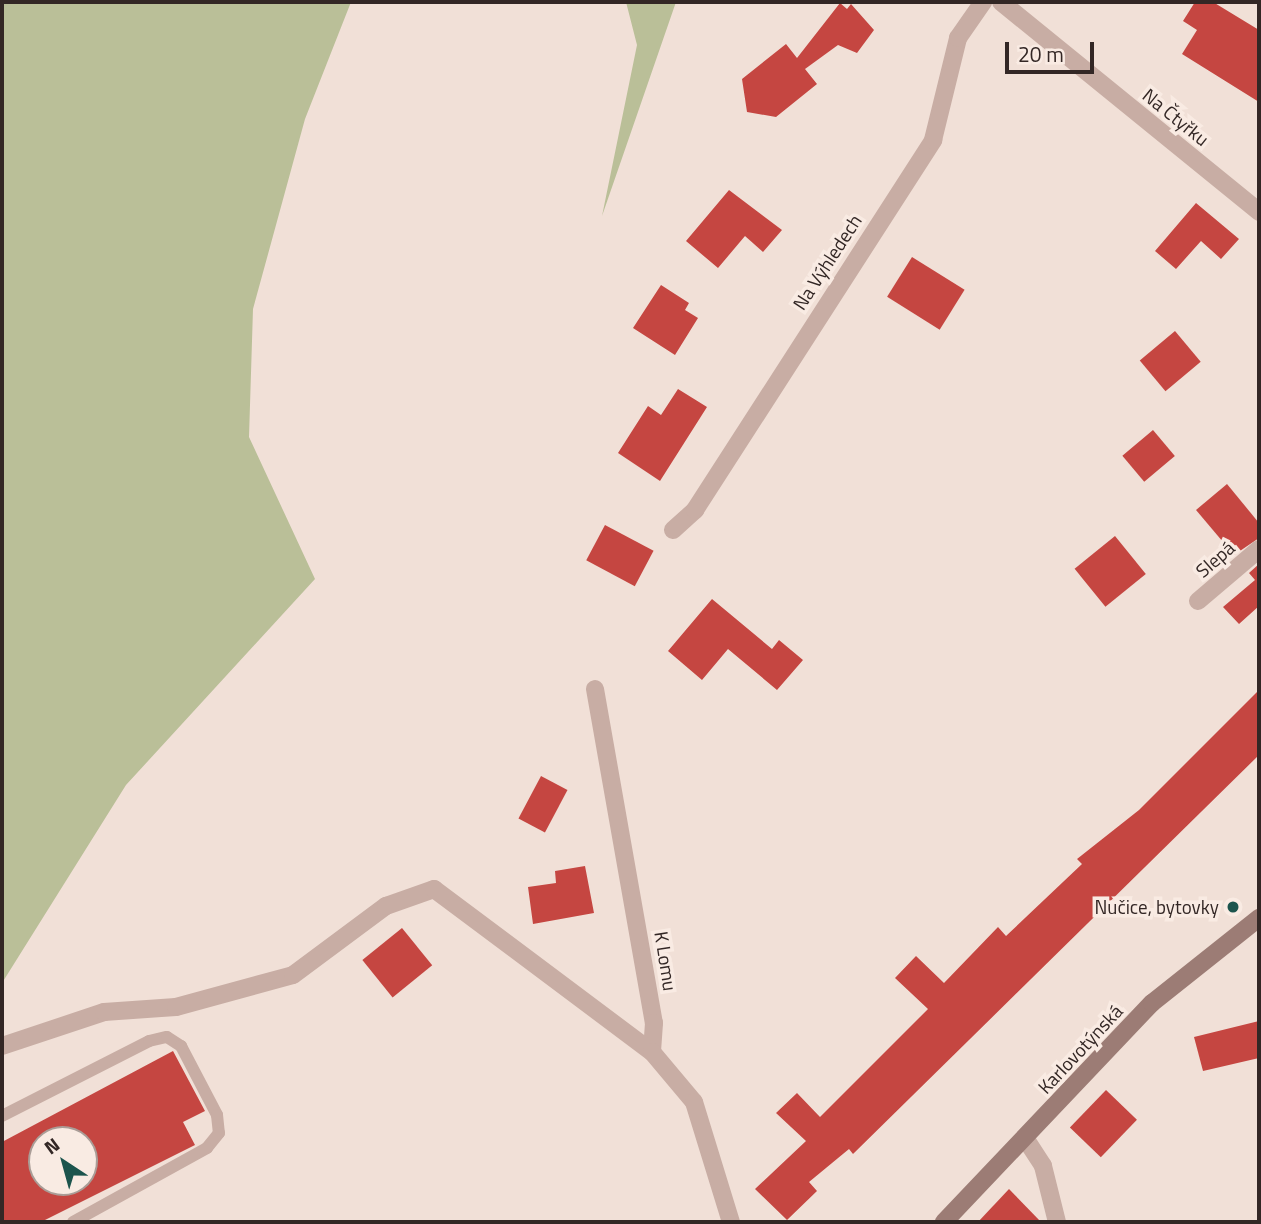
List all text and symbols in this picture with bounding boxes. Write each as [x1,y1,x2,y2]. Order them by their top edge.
scale bar [1009,28,1098,72]
text: 20 m [1018,38,1064,70]
street label: Na Čtyřku [1138,83,1214,151]
street label: Na Výhledech [788,210,866,314]
street label: Slepá [1191,536,1239,582]
place label: Nučice, bytovky [1094,896,1219,918]
marker: Nučice, bytovky [1225,899,1241,915]
street label: K Lomu [650,930,682,992]
street label: Karlovotýnská [1033,1000,1127,1098]
north arrow [28,1126,98,1196]
text: N [38,1130,65,1161]

